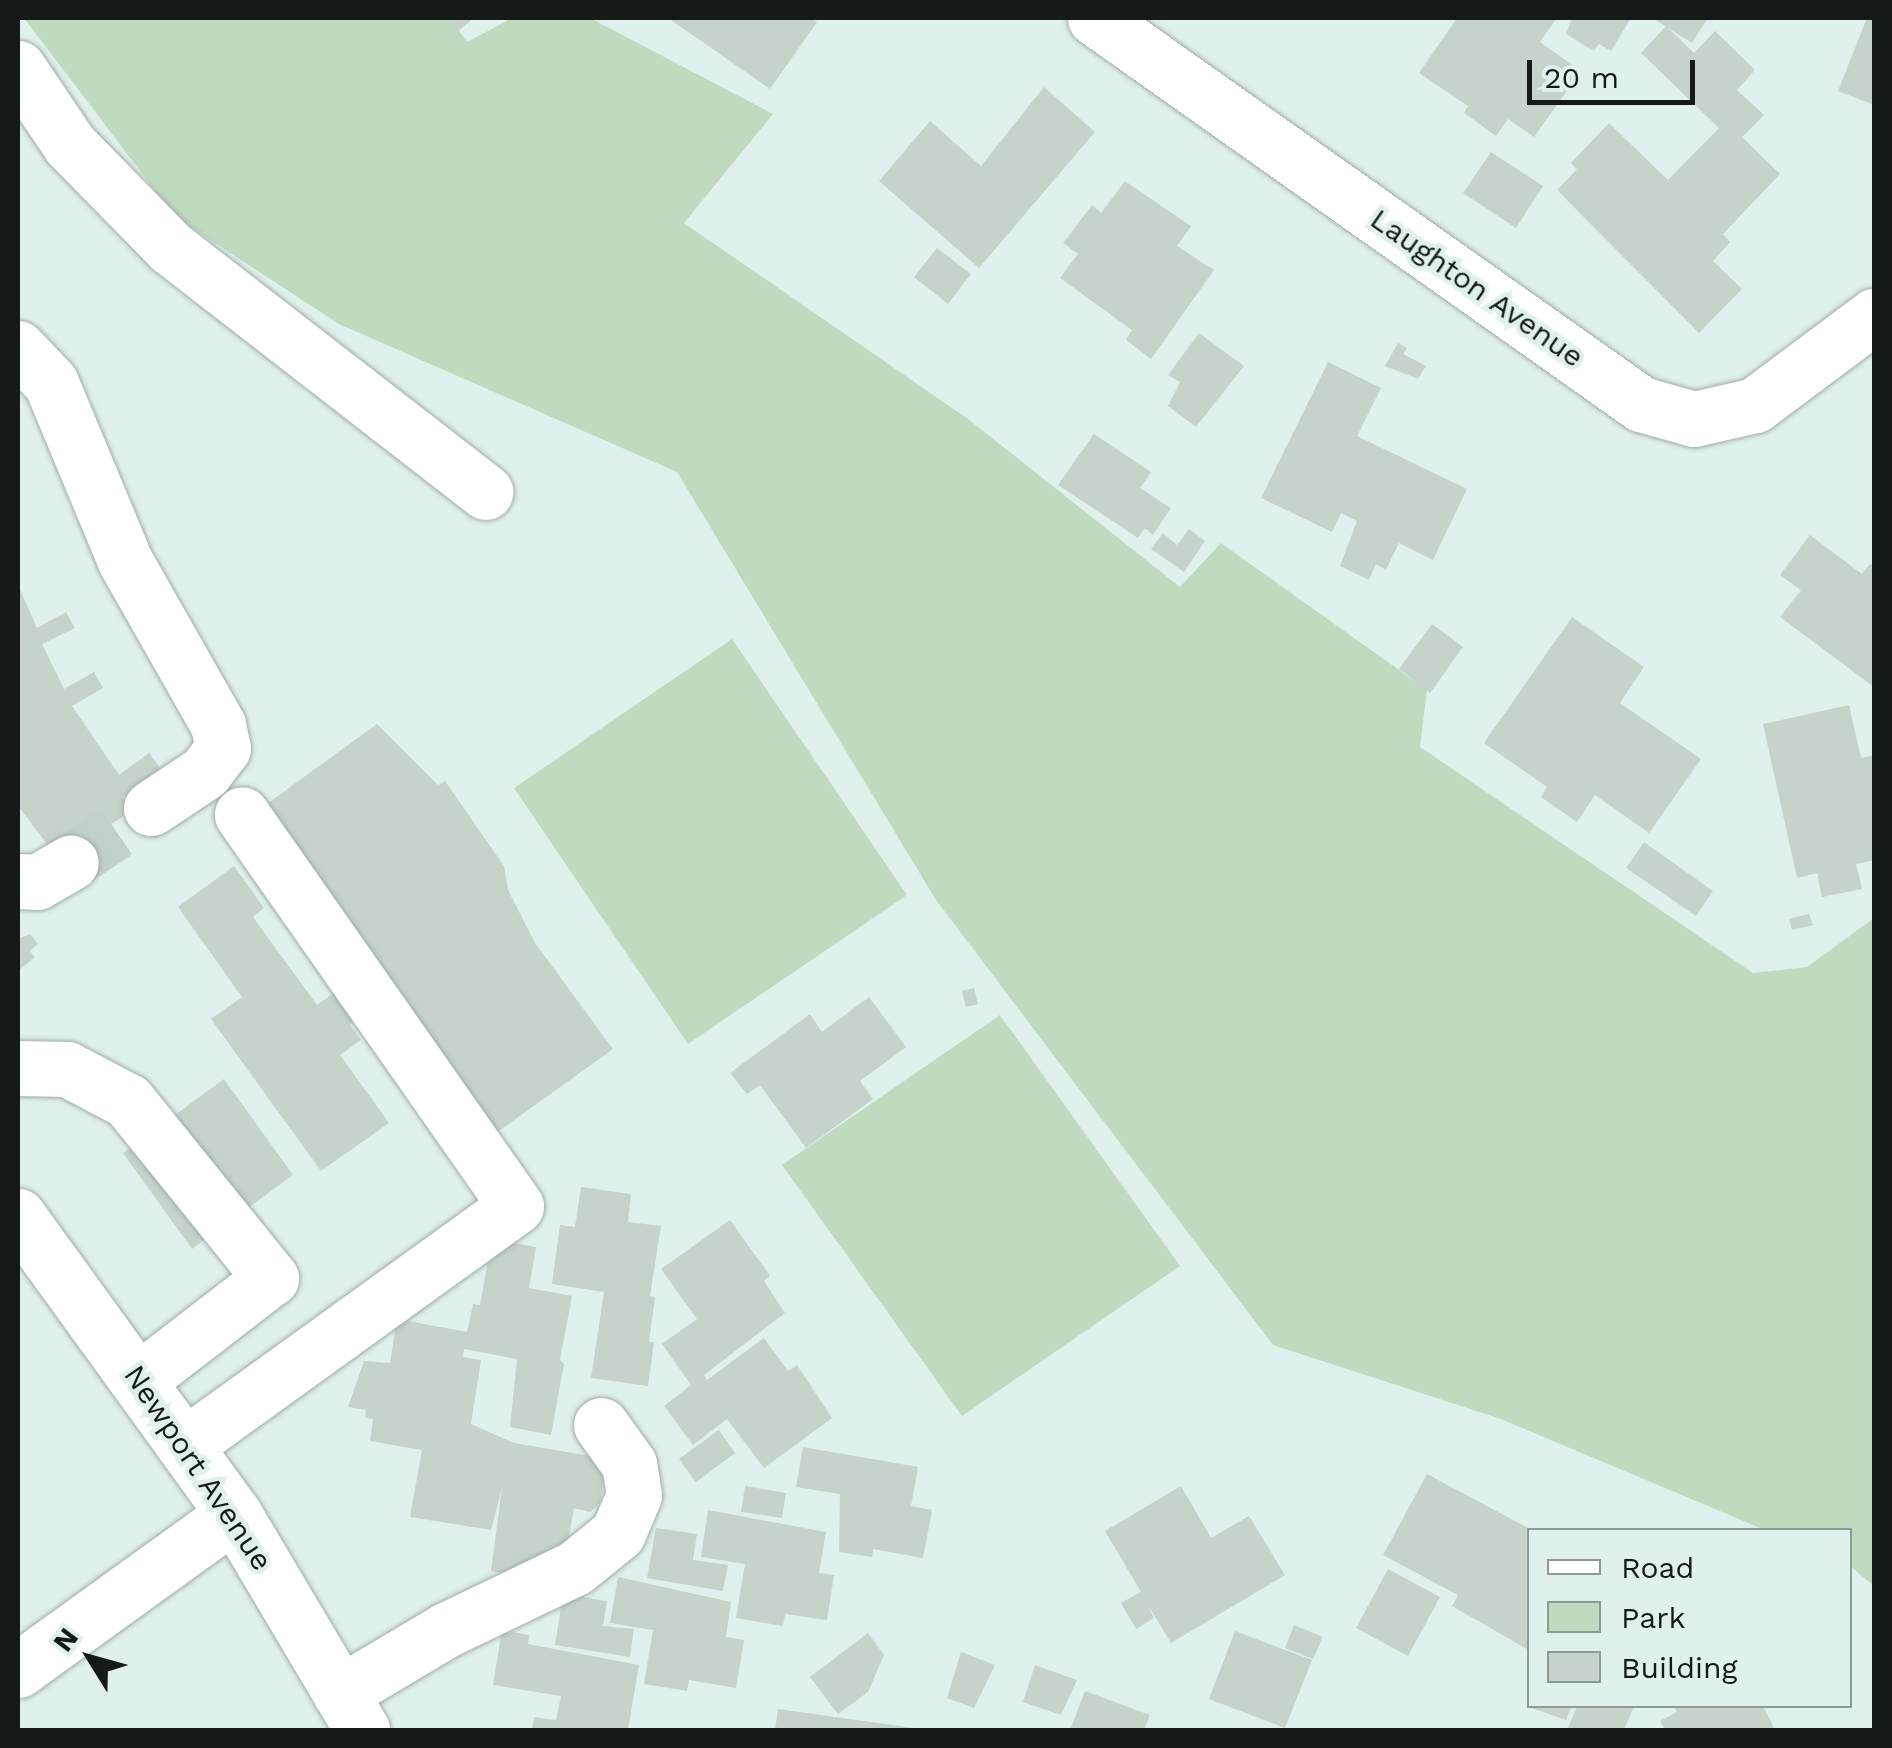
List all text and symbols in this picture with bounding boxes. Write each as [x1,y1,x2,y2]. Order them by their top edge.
scale bar [1532,40,1700,102]
text: 20 m [1544,60,1619,95]
street label: Laughton Avenue [1363,201,1591,375]
street label: Newport Avenue [116,1358,280,1578]
legend [1527,1528,1852,1708]
text: Road [1621,1550,1694,1585]
text: Park [1621,1600,1686,1635]
north arrow [40,1608,140,1708]
text: N [46,1621,85,1658]
text: Building [1621,1650,1738,1685]

